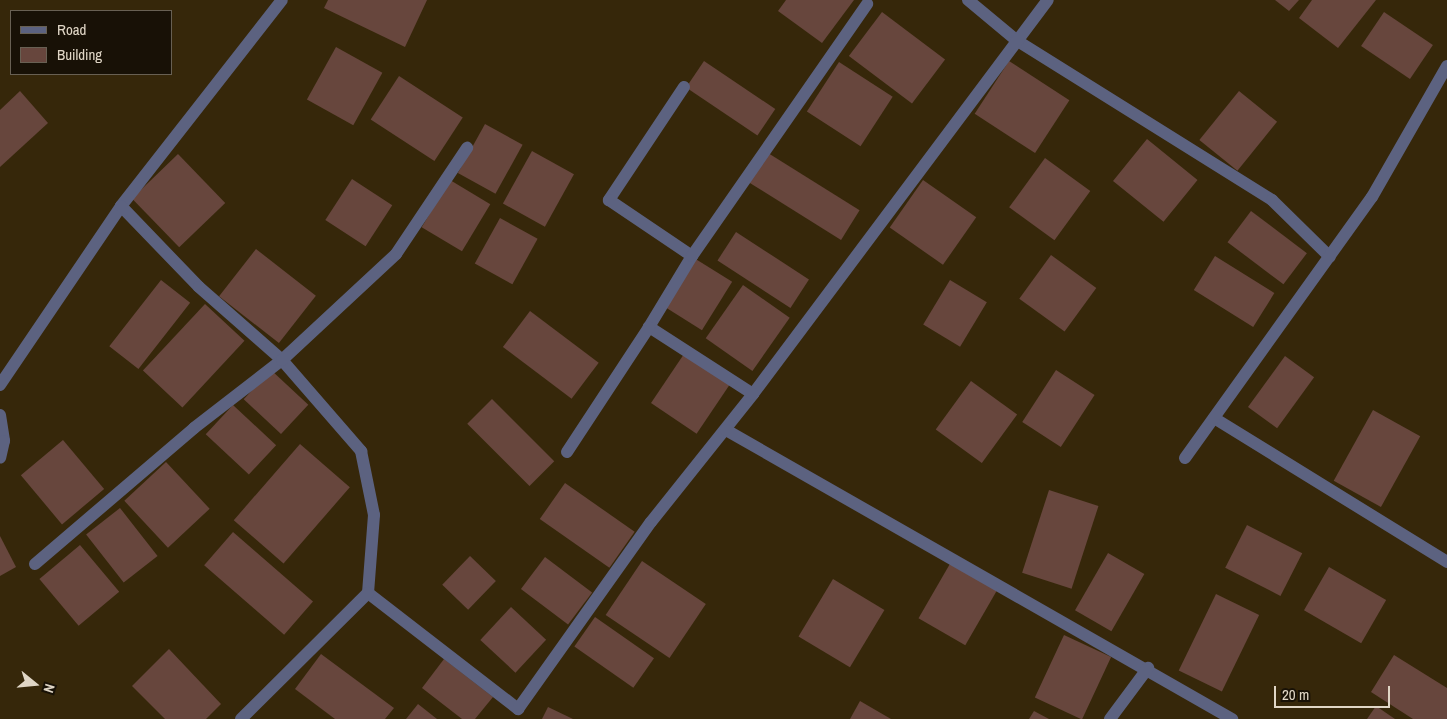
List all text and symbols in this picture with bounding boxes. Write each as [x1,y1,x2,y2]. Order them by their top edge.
legend [10,10,172,75]
text: Road [57,19,86,40]
text: Building [57,44,102,65]
north arrow [10,659,60,709]
scale bar [1277,676,1393,708]
text: N [40,682,59,695]
text: 20 m [1282,684,1309,705]

